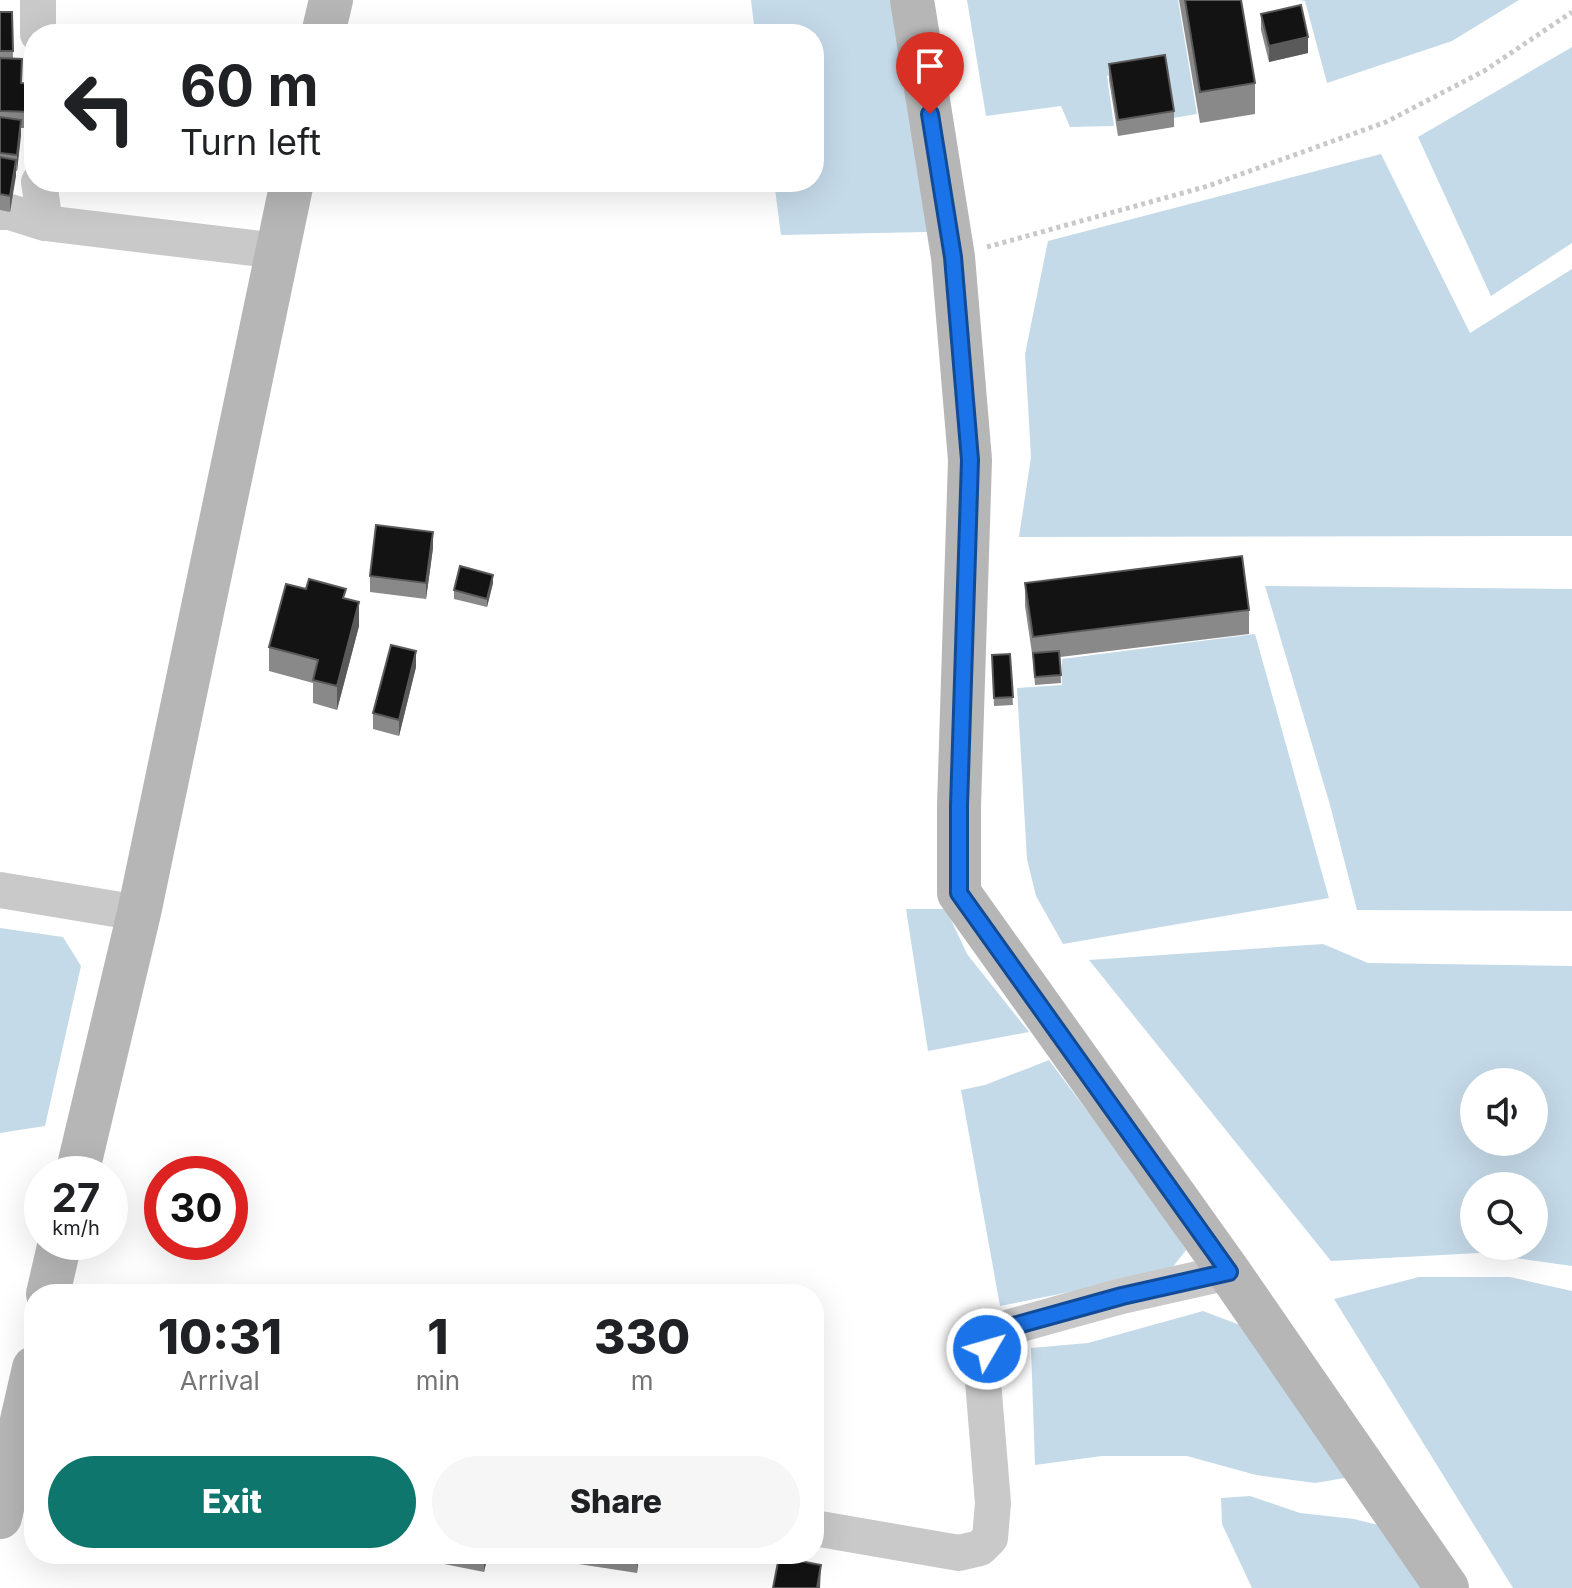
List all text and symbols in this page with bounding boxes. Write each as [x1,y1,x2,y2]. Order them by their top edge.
pin [896,32,964,114]
icon: arrive [908,44,952,88]
text: 60 m [180,52,319,120]
icon: left [48,56,152,160]
text: Turn left [180,120,321,164]
map controls [1460,1068,1548,1260]
button: sound [1460,1068,1548,1156]
speed limit sign: 30 [144,1156,248,1260]
button: search [1460,1172,1548,1260]
text: 27 [52,1173,100,1222]
text: km/h [52,1216,100,1240]
text: 10:31 [158,1307,282,1366]
text: 1 [427,1307,448,1366]
text: 330 [594,1307,690,1366]
position arrow [945,1307,1029,1391]
text: Arrival [180,1365,260,1396]
text: min [416,1365,460,1396]
text: m [631,1365,653,1396]
button: Exit [48,1456,416,1548]
button: Share [432,1456,800,1548]

